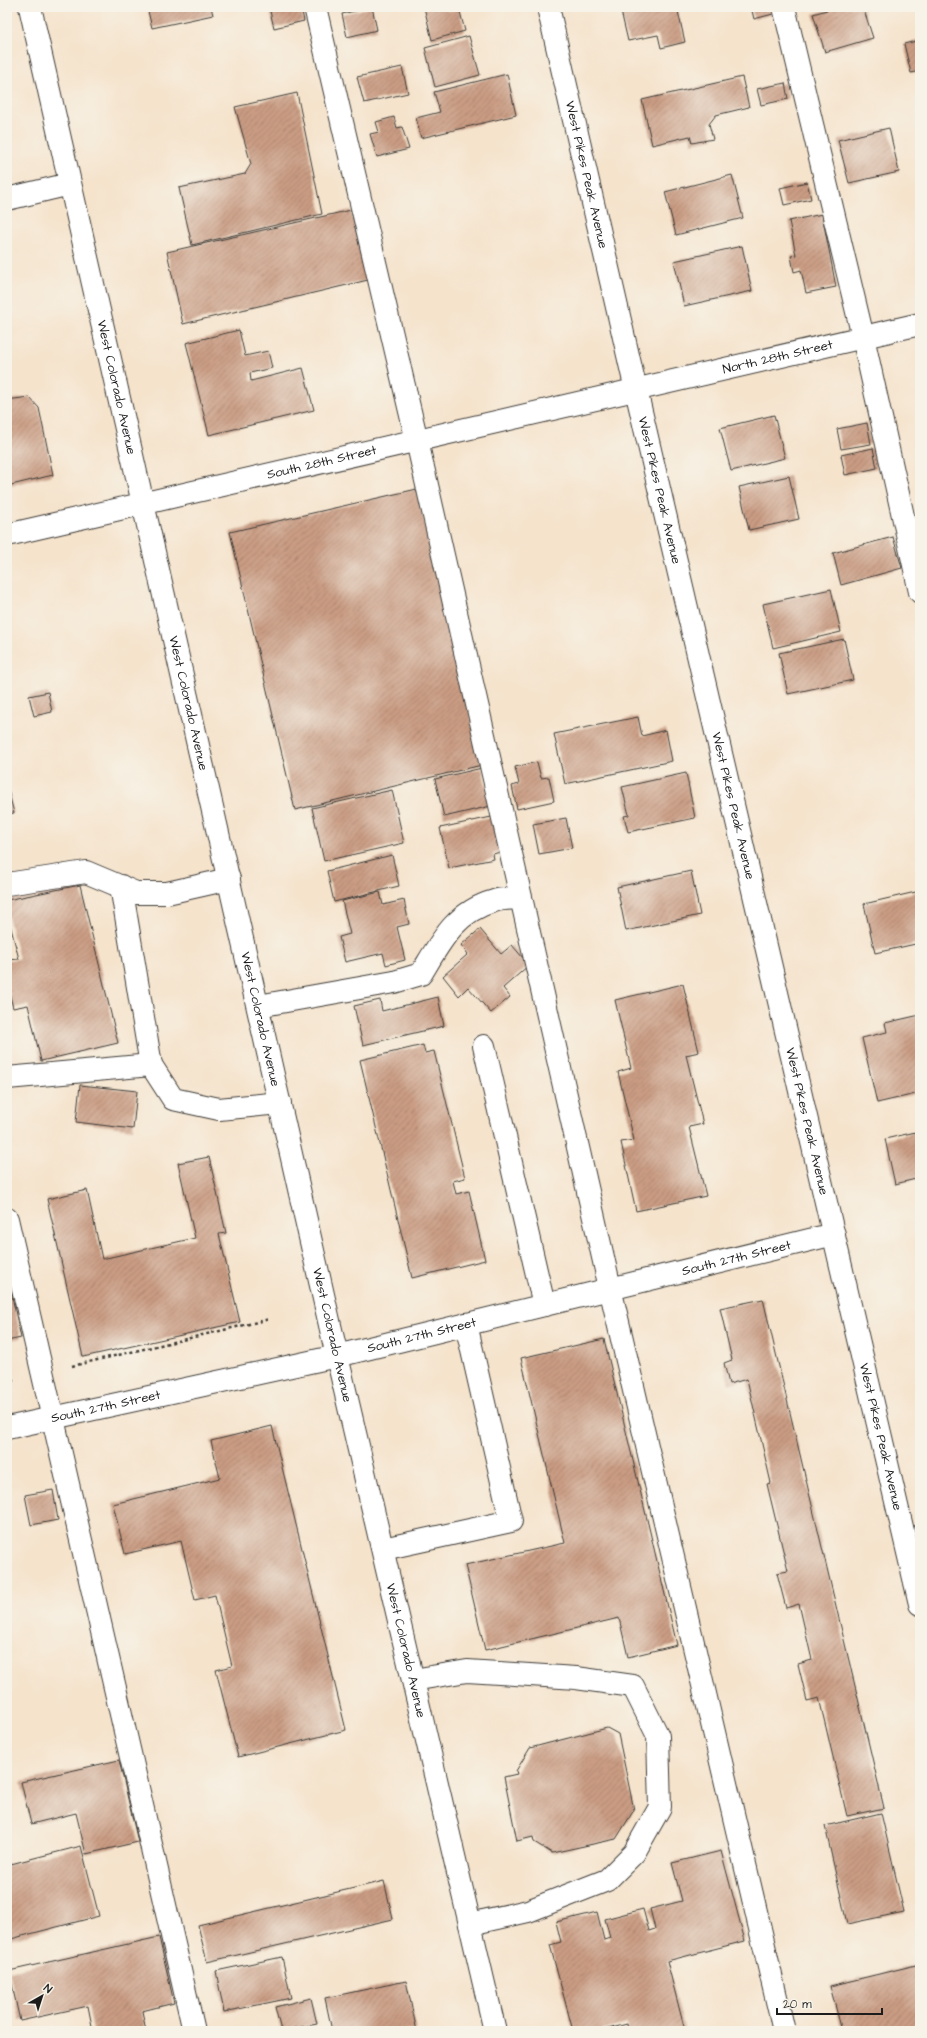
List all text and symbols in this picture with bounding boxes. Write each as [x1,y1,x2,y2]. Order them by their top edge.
street label: West Pikes Peak Avenue [561,99,612,250]
street label: West Colorado Avenue [93,318,141,456]
street label: North 28th Street [721,335,835,378]
street label: West Pikes Peak Avenue [634,415,685,566]
street label: South 28th Street [265,441,379,484]
street label: West Colorado Avenue [164,634,212,772]
street label: West Pikes Peak Avenue [707,730,759,881]
street label: West Colorado Avenue [236,950,284,1088]
street label: West Pikes Peak Avenue [781,1046,833,1197]
street label: South 27th Street [680,1236,794,1280]
street label: West Colorado Avenue [308,1266,357,1404]
street label: South 27th Street [365,1313,479,1357]
street label: West Pikes Peak Avenue [855,1361,907,1512]
street label: South 27th Street [49,1386,163,1427]
street label: West Colorado Avenue [382,1582,430,1720]
north arrow [22,1976,62,2016]
text: N [41,1981,55,1997]
scale bar [777,1990,882,2016]
text: 20 m [783,1996,812,2013]

